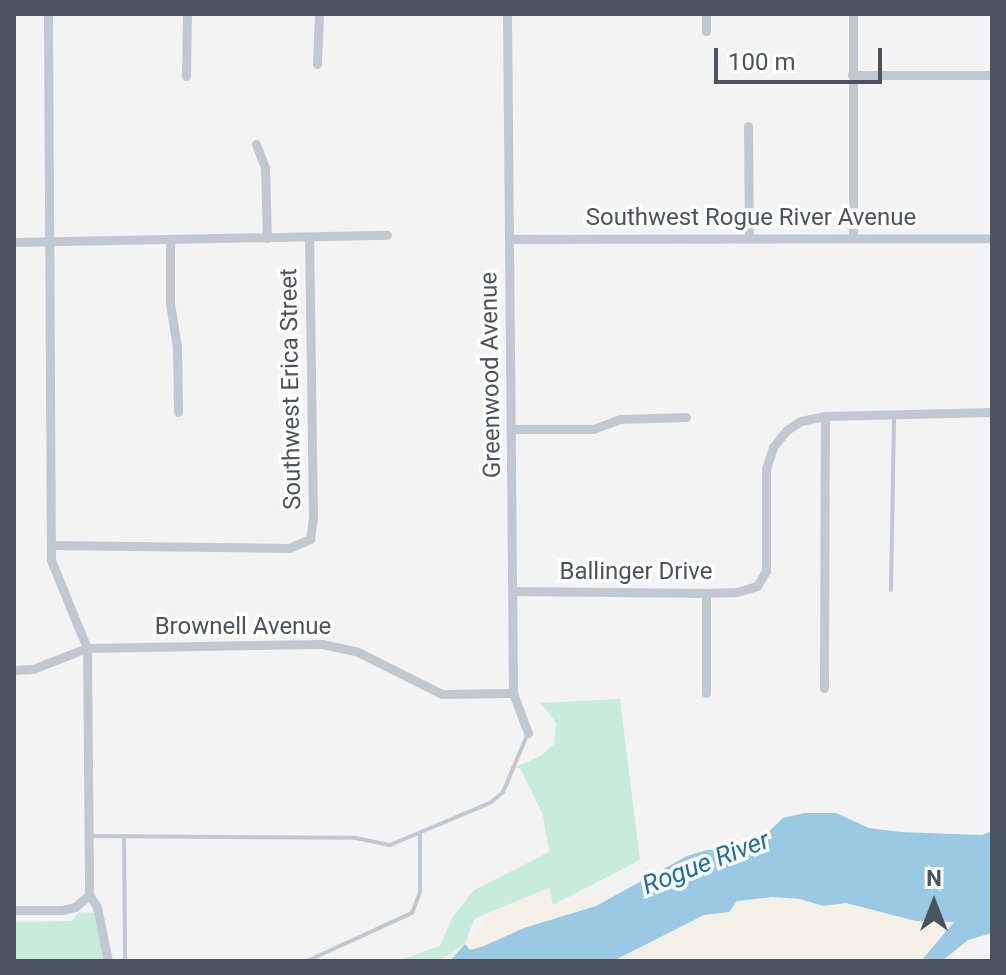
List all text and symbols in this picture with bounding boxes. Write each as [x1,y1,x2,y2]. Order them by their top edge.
scale bar [718,32,886,82]
text: 100 m [728,48,795,76]
street label: Southwest Rogue River Avenue [586,204,916,232]
street label: Southwest Erica Street [274,268,308,510]
street label: Greenwood Avenue [475,272,507,478]
street label: Ballinger Drive [560,558,712,586]
street label: Brownell Avenue [155,613,331,641]
water label: Rogue River [638,825,774,901]
north arrow [894,863,974,943]
text: N [926,866,942,891]

